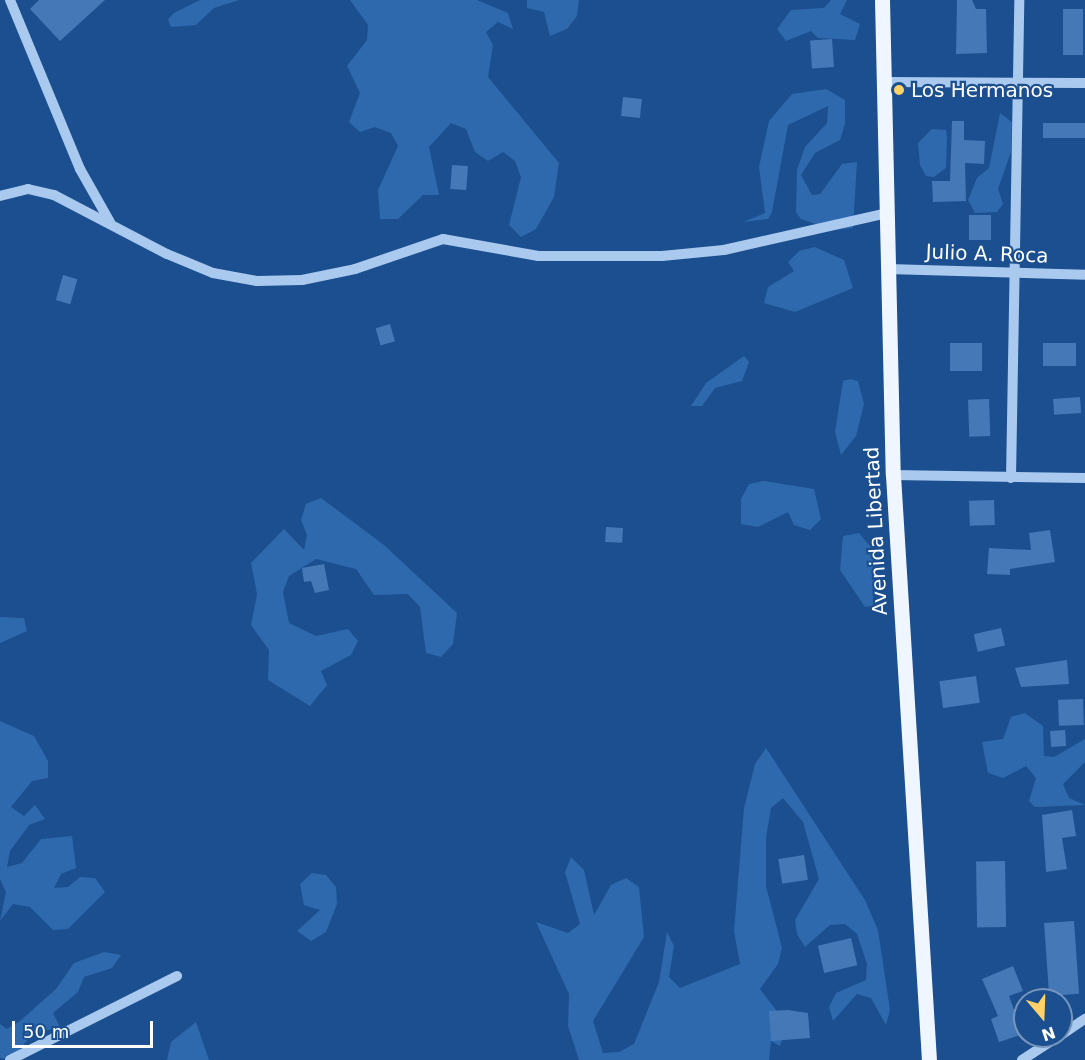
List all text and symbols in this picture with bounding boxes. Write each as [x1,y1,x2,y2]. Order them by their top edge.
place label: Los Hermanos [911,78,1053,102]
marker: Los Hermanos [892,83,906,97]
street label: Julio A. Roca [925,240,1049,268]
street label: Avenida Libertad [860,446,892,616]
north arrow [1013,988,1073,1048]
scale bar [15,1009,156,1047]
text: 50 m [23,1021,69,1042]
text: N [1039,1022,1058,1045]

